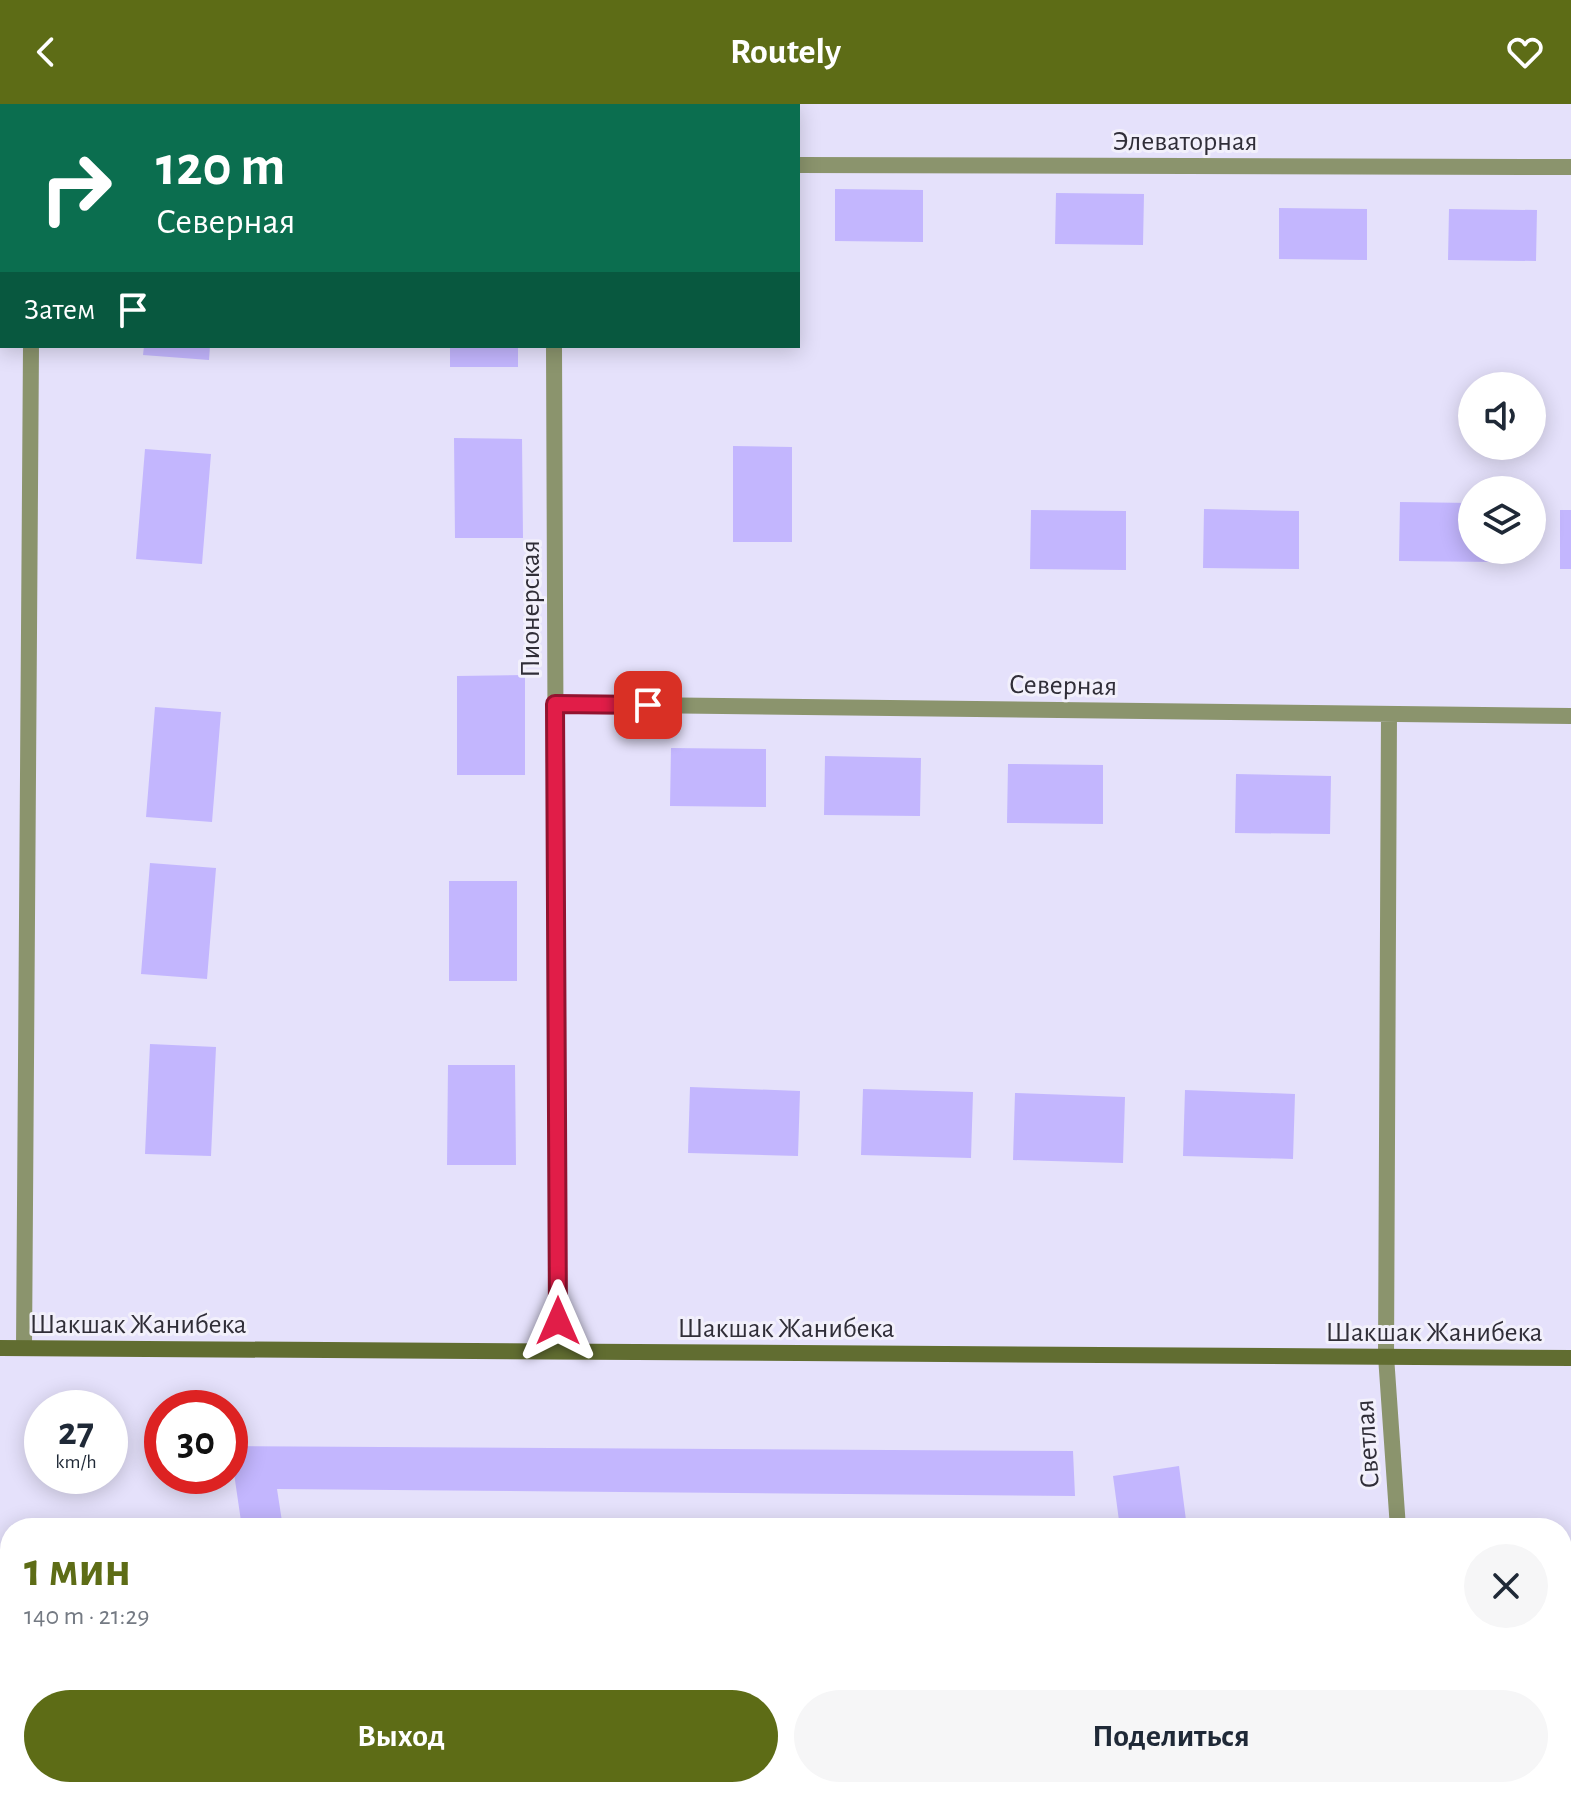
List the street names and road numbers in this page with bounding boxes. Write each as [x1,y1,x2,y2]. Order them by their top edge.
street label: Элеваторная [1112,128,1258,156]
street label: Пионерская [517,540,545,678]
street label: Северная [1009,671,1117,701]
street label: Шакшак Жанибека [29,1311,247,1339]
street label: Шакшак Жанибека [677,1315,895,1343]
street label: Шакшак Жанибека [1325,1319,1543,1347]
street label: Светлая [1351,1398,1385,1489]

